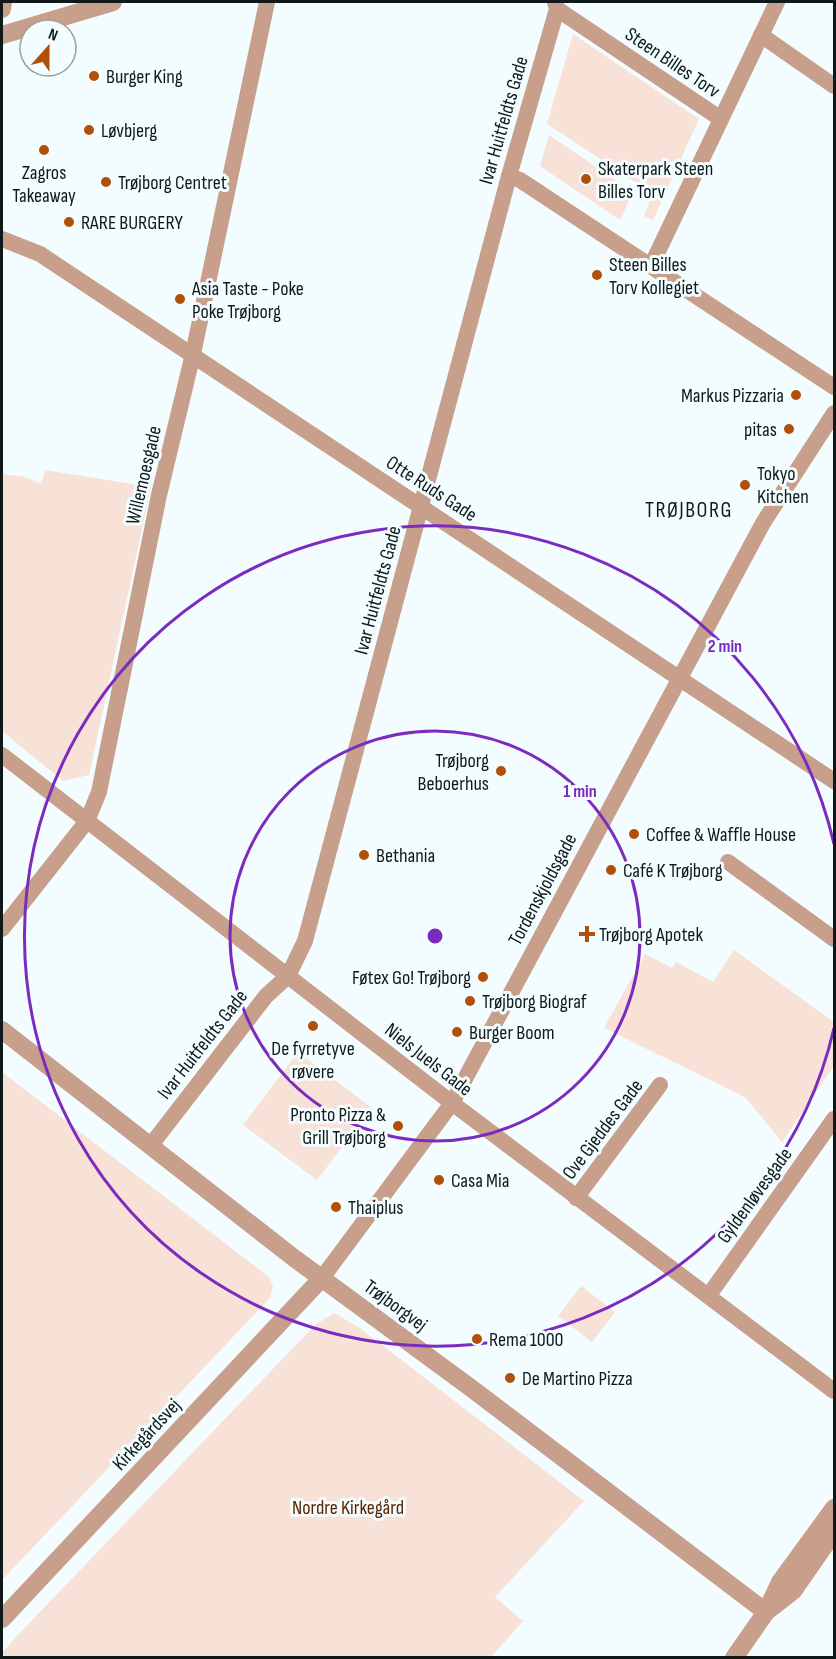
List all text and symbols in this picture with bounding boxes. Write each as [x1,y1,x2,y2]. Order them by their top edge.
north arrow [18,18,78,78]
street label: Steen Billes Torv [620,22,725,104]
text: N [45,25,60,46]
street label: Ivar Huitfeldts Gade [474,53,534,187]
place label: Burger King [106,65,183,89]
marker: Burger King [87,69,101,83]
place label: Løvbjerg [101,119,157,143]
marker: Løvbjerg [82,123,96,137]
marker: Zagros Takeaway [37,143,51,157]
place label: Skaterpark Steen Billes Torv [598,157,713,204]
place label: Zagros Takeaway [12,161,76,208]
place label: Trøjborg Centret [118,171,227,195]
marker: Skaterpark Steen Billes Torv [579,172,593,186]
marker: Trøjborg Centret [99,175,113,189]
place label: RARE BURGERY [81,211,183,235]
marker: RARE BURGERY [62,215,76,229]
place label: Steen Billes Torv Kollegiet [609,253,699,300]
marker: Steen Billes Torv Kollegiet [590,268,604,282]
place label: Asia Taste - Poke Poke Trøjborg [191,277,304,324]
marker: Asia Taste - Poke Poke Trøjborg [173,292,187,306]
place label: Markus Pizzaria [681,384,784,408]
marker: Markus Pizzaria [789,388,803,402]
place label: pitas [744,418,777,442]
marker: pitas [782,422,796,436]
street label: Willemoesgade [121,424,167,527]
street label: Otte Ruds Gade [382,451,481,527]
place label: Tokyo Kitchen [757,462,809,509]
marker: Tokyo Kitchen [738,478,752,492]
district label: TRØJBORG [645,497,733,524]
street label: Ivar Huitfeldts Gade [349,523,407,657]
text: 2 min [708,636,742,657]
place label: Trøjborg Beboerhus [418,749,489,796]
marker: Trøjborg Beboerhus [494,764,508,778]
text: 1 min [563,781,597,802]
place label: Coffee & Waffle House [646,823,796,847]
marker: Coffee & Waffle House [627,827,641,841]
street label: Tordenskjoldsgade [503,829,582,949]
place label: Bethania [376,844,435,868]
marker: Bethania [357,848,371,862]
place label: Café K Trøjborg [623,859,723,883]
marker: Café K Trøjborg [604,863,618,877]
place label: Trøjborg Apotek [599,923,703,947]
centre of rings [425,926,445,946]
marker: Trøjborg Apotek [580,927,594,941]
place label: Føtex Go! Trøjborg [352,966,471,990]
marker: Føtex Go! Trøjborg [476,970,490,984]
street label: Ivar Huitfeldts Gade [153,985,253,1104]
place label: Trøjborg Biograf [482,990,587,1014]
marker: Trøjborg Biograf [463,994,477,1008]
street label: Niels Juels Gade [380,1018,477,1101]
marker: De fyrretyve røvere [306,1019,320,1033]
place label: Burger Boom [469,1021,555,1045]
marker: Burger Boom [450,1025,464,1039]
place label: De fyrretyve røvere [271,1037,355,1084]
street label: Ove Gjeddes Gade [557,1075,648,1184]
place label: Pronto Pizza & Grill Trøjborg [290,1103,386,1150]
marker: Pronto Pizza & Grill Trøjborg [391,1119,405,1133]
street label: Gyldenløvesgade [712,1143,798,1248]
place label: Casa Mia [451,1169,509,1193]
marker: Casa Mia [432,1173,446,1187]
place label: Thaiplus [348,1196,403,1220]
marker: Thaiplus [329,1200,343,1214]
street label: Trøjborgvej [359,1275,432,1337]
place label: Rema 1000 [489,1328,564,1352]
marker: Rema 1000 [470,1332,484,1346]
place label: De Martino Pizza [522,1367,633,1391]
marker: De Martino Pizza [503,1371,517,1385]
street label: Kirkegårdsvej [107,1394,186,1476]
park label: Nordre Kirkegård [292,1496,404,1520]

